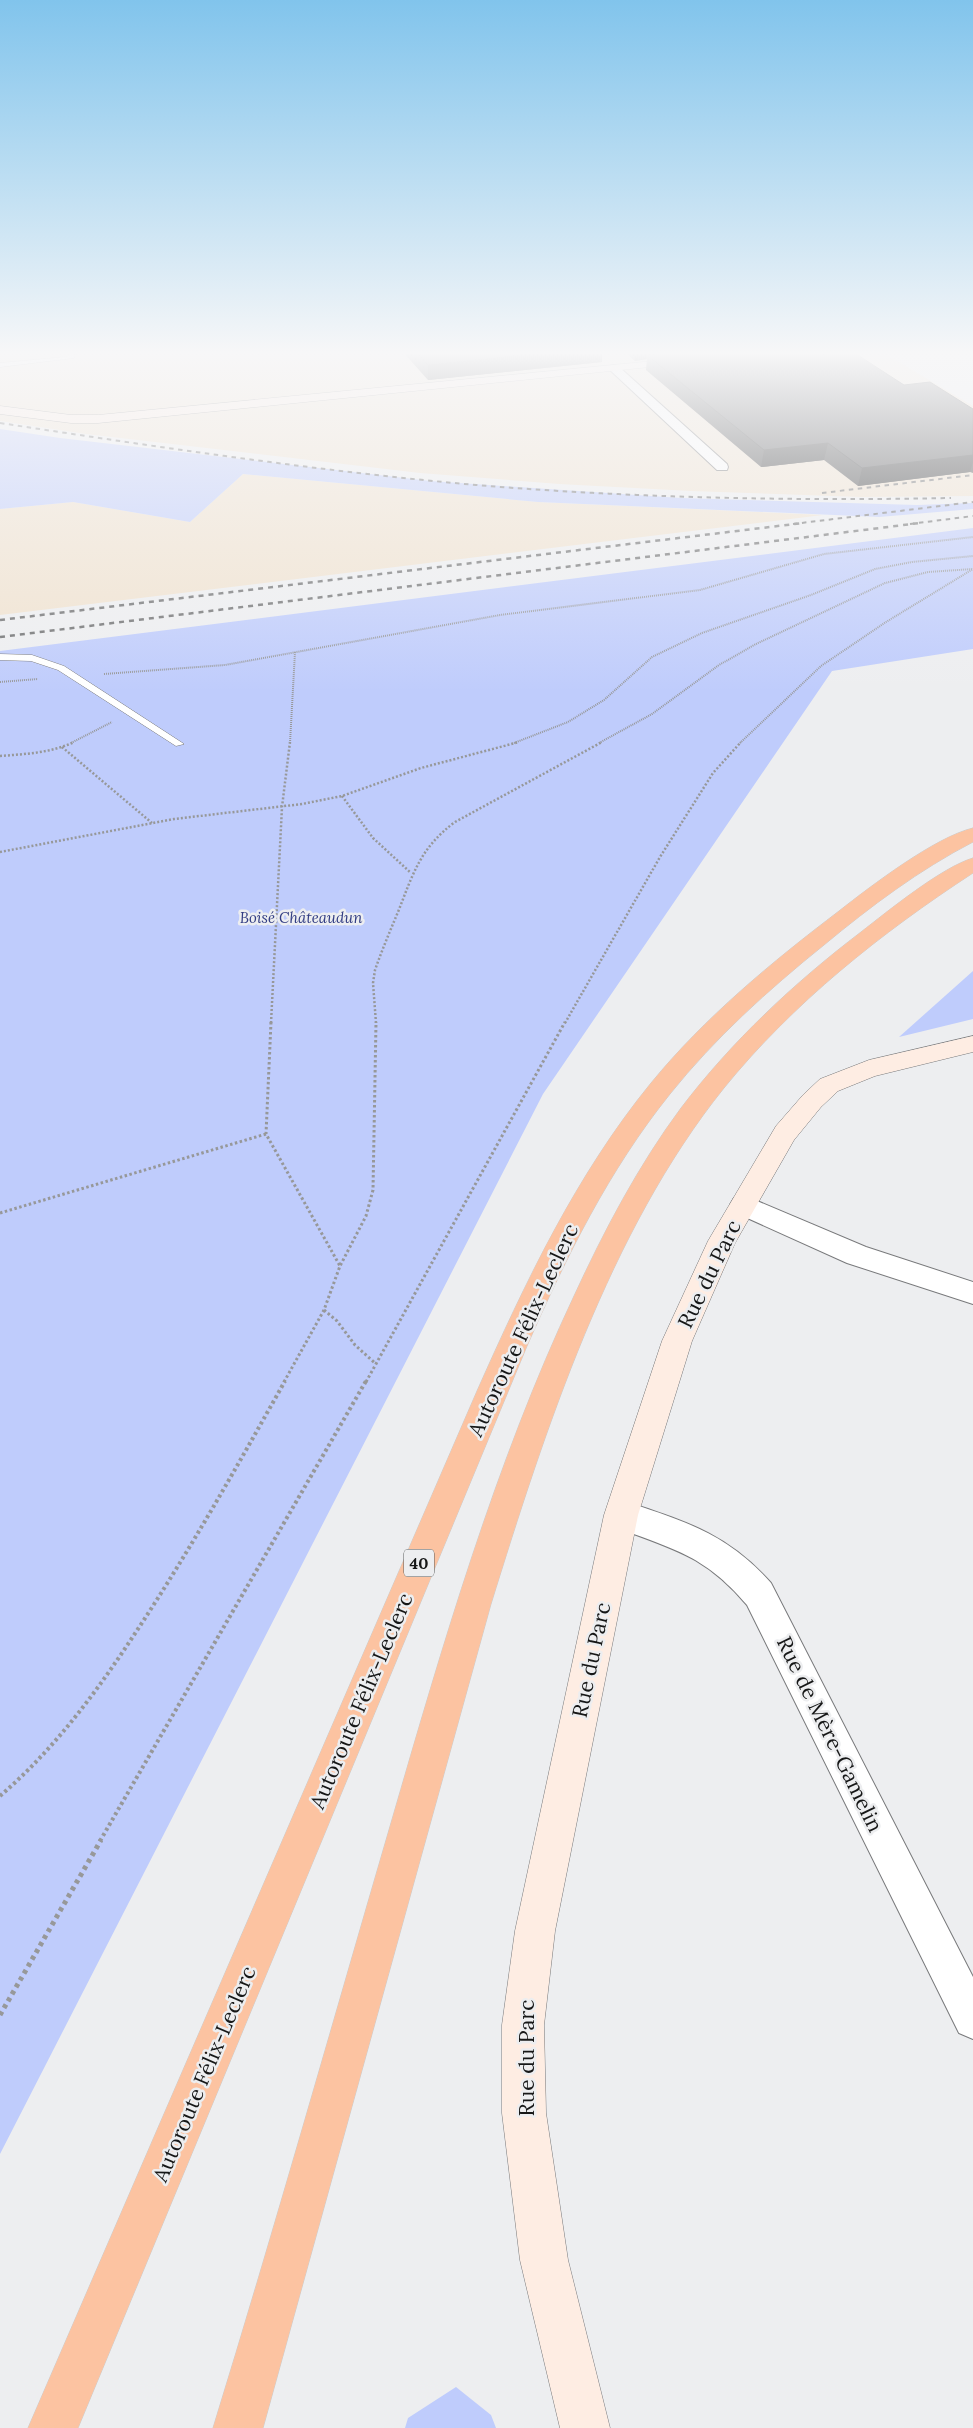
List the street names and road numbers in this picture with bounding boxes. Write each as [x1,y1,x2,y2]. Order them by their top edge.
street label: Rue du Parc [671,1216,747,1332]
street label: Autoroute Félix-Leclerc [461,1219,584,1442]
road number: 40 [404,1550,434,1576]
street label: Autoroute Félix-Leclerc [303,1589,419,1814]
street label: Rue du Parc [566,1600,616,1720]
street label: Rue de Mère-Gamelin [771,1632,889,1837]
street label: Autoroute Félix-Leclerc [146,1962,262,2187]
street label: Rue du Parc [513,2000,540,2116]

